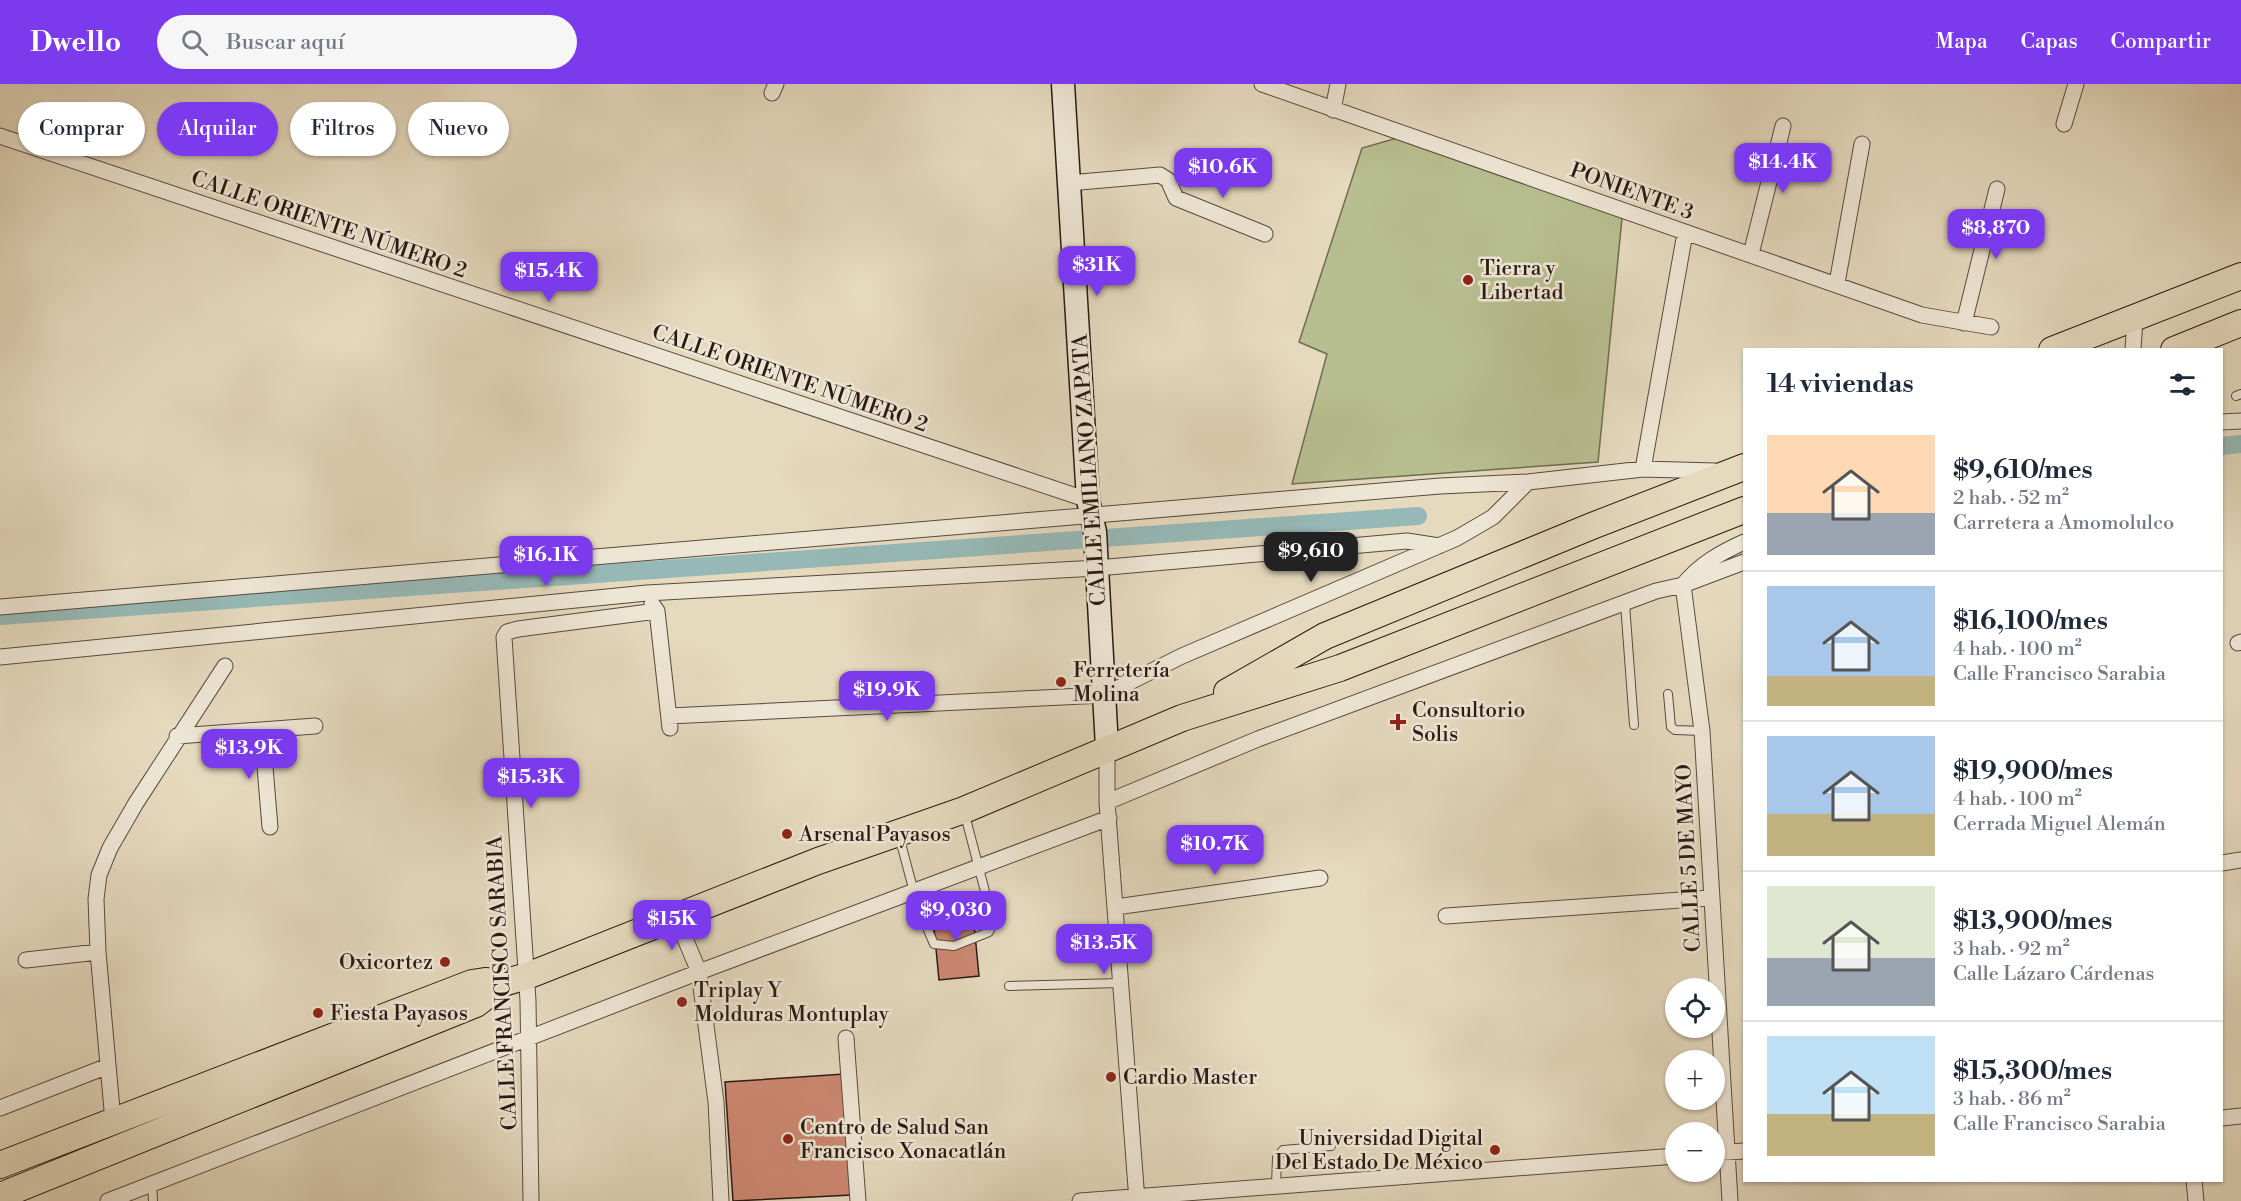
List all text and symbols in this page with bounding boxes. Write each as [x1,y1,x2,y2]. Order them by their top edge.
search box [157,15,577,69]
text: Dwello [30,25,121,60]
icon: search [178,26,211,59]
text: Buscar aquí [226,29,345,56]
text: Mapa [1936,29,1988,55]
text: Capas [2021,29,2078,55]
text: Compartir [2111,29,2211,55]
chip: Comprar [18,102,145,156]
chip: Alquilar [157,102,278,156]
chip: Filtros [290,102,396,156]
chip: Nuevo [408,102,509,156]
pin: $14.4K [1734,143,1832,194]
pin: $10.6K [1174,148,1272,199]
text: $14.4K [1748,150,1818,175]
text: $10.6K [1188,155,1258,180]
street label: PONIENTE 3 [1566,158,1697,226]
street label: CALLE ORIENTE NÚMERO 2 [187,163,471,284]
pin: $8,870 [1947,209,2045,260]
text: $8,870 [1962,216,2030,241]
pin: $31K [1061,246,1133,297]
pin: $15.4K [500,252,598,303]
text: $31K [1072,253,1122,278]
place label: Tierra y Libertad [1480,256,1563,306]
text: $15.4K [515,259,583,284]
marker: Tierra y Libertad [1461,273,1475,287]
street label: CALLE ORIENTE NÚMERO 2 [648,317,932,438]
street label: CALLE EMILIANO ZAPATA [1067,333,1112,607]
text: 14 viviendas [1767,368,1914,400]
icon: filters [2166,368,2199,401]
text: $9,610/mes [1953,454,2093,486]
icon: home [1815,459,1887,531]
text: 2 hab. · 52 m² [1953,486,2069,511]
text: Carretera a Amomolulco [1953,511,2174,536]
pin: $9,610 [1262,532,1360,583]
pin: $16.1K [497,536,595,587]
text: $9,610 [1278,539,1344,564]
text: $16.1K [514,543,578,568]
text: $16,100/mes [1953,605,2108,637]
icon: home [1815,610,1887,682]
text: 4 hab. · 100 m² [1953,637,2082,662]
place label: Ferretería Molina [1073,658,1170,708]
text: Calle Francisco Sarabia [1953,662,2166,687]
pin: $19.9K [838,671,936,722]
marker: Ferretería Molina [1054,675,1068,689]
text: $19.9K [853,678,921,703]
place label: Consultorio Solis [1412,698,1525,748]
marker: Consultorio Solis [1389,713,1407,731]
pin: $13.9K [200,729,298,780]
text: $13.9K [215,736,283,761]
text: $19,900/mes [1953,755,2113,787]
pin: $15.3K [482,758,580,809]
icon: home [1815,760,1887,832]
street label: CALLE 5 DE MAYO [1671,763,1707,953]
text: $15.3K [497,765,565,790]
text: 4 hab. · 100 m² [1953,787,2082,812]
text: Cerrada Miguel Alemán [1953,812,2166,837]
place label: Arsenal Payasos [798,822,951,848]
pin: $10.7K [1166,825,1264,876]
marker: Arsenal Payasos [780,827,794,841]
text: $10.7K [1181,832,1249,857]
street label: CALLE FRANCISCO SARABIA [482,834,524,1131]
pin: $9,030 [907,891,1005,942]
text: $9,030 [920,898,992,923]
pin: $15K [636,900,708,951]
text: $13,900/mes [1953,905,2112,937]
text: $15K [647,907,697,932]
icon: home [1815,910,1887,982]
pin: $13.5K [1055,924,1153,975]
text: $13.5K [1070,931,1138,956]
text: 3 hab. · 92 m² [1953,937,2070,962]
place label: Oxicortez [339,950,433,976]
marker: Oxicortez [438,955,452,969]
text: Calle Lázaro Cárdenas [1953,962,2154,987]
place label: Triplay Y Molduras Montuplay [694,978,890,1028]
map controls [1665,978,1725,1182]
button: locate [1665,978,1725,1038]
marker: Triplay Y Molduras Montuplay [675,995,689,1009]
place label: Fiesta Payasos [330,1001,468,1027]
marker: Fiesta Payasos [311,1006,325,1020]
button: + [1665,1050,1725,1110]
text: $15,300/mes [1953,1055,2112,1087]
icon: home [1815,1060,1887,1132]
place label: Cardio Master [1123,1065,1257,1091]
marker: Cardio Master [1104,1070,1118,1084]
text: 3 hab. · 86 m² [1953,1087,2071,1112]
text: Calle Francisco Sarabia [1953,1112,2166,1137]
place label: Centro de Salud San Francisco Xonacatlán [800,1115,1007,1165]
button: − [1665,1122,1725,1182]
place label: Universidad Digital Del Estado De México [1275,1126,1483,1176]
marker: Centro de Salud San Francisco Xonacatlán [781,1132,795,1146]
marker: Universidad Digital Del Estado De México [1488,1143,1502,1157]

